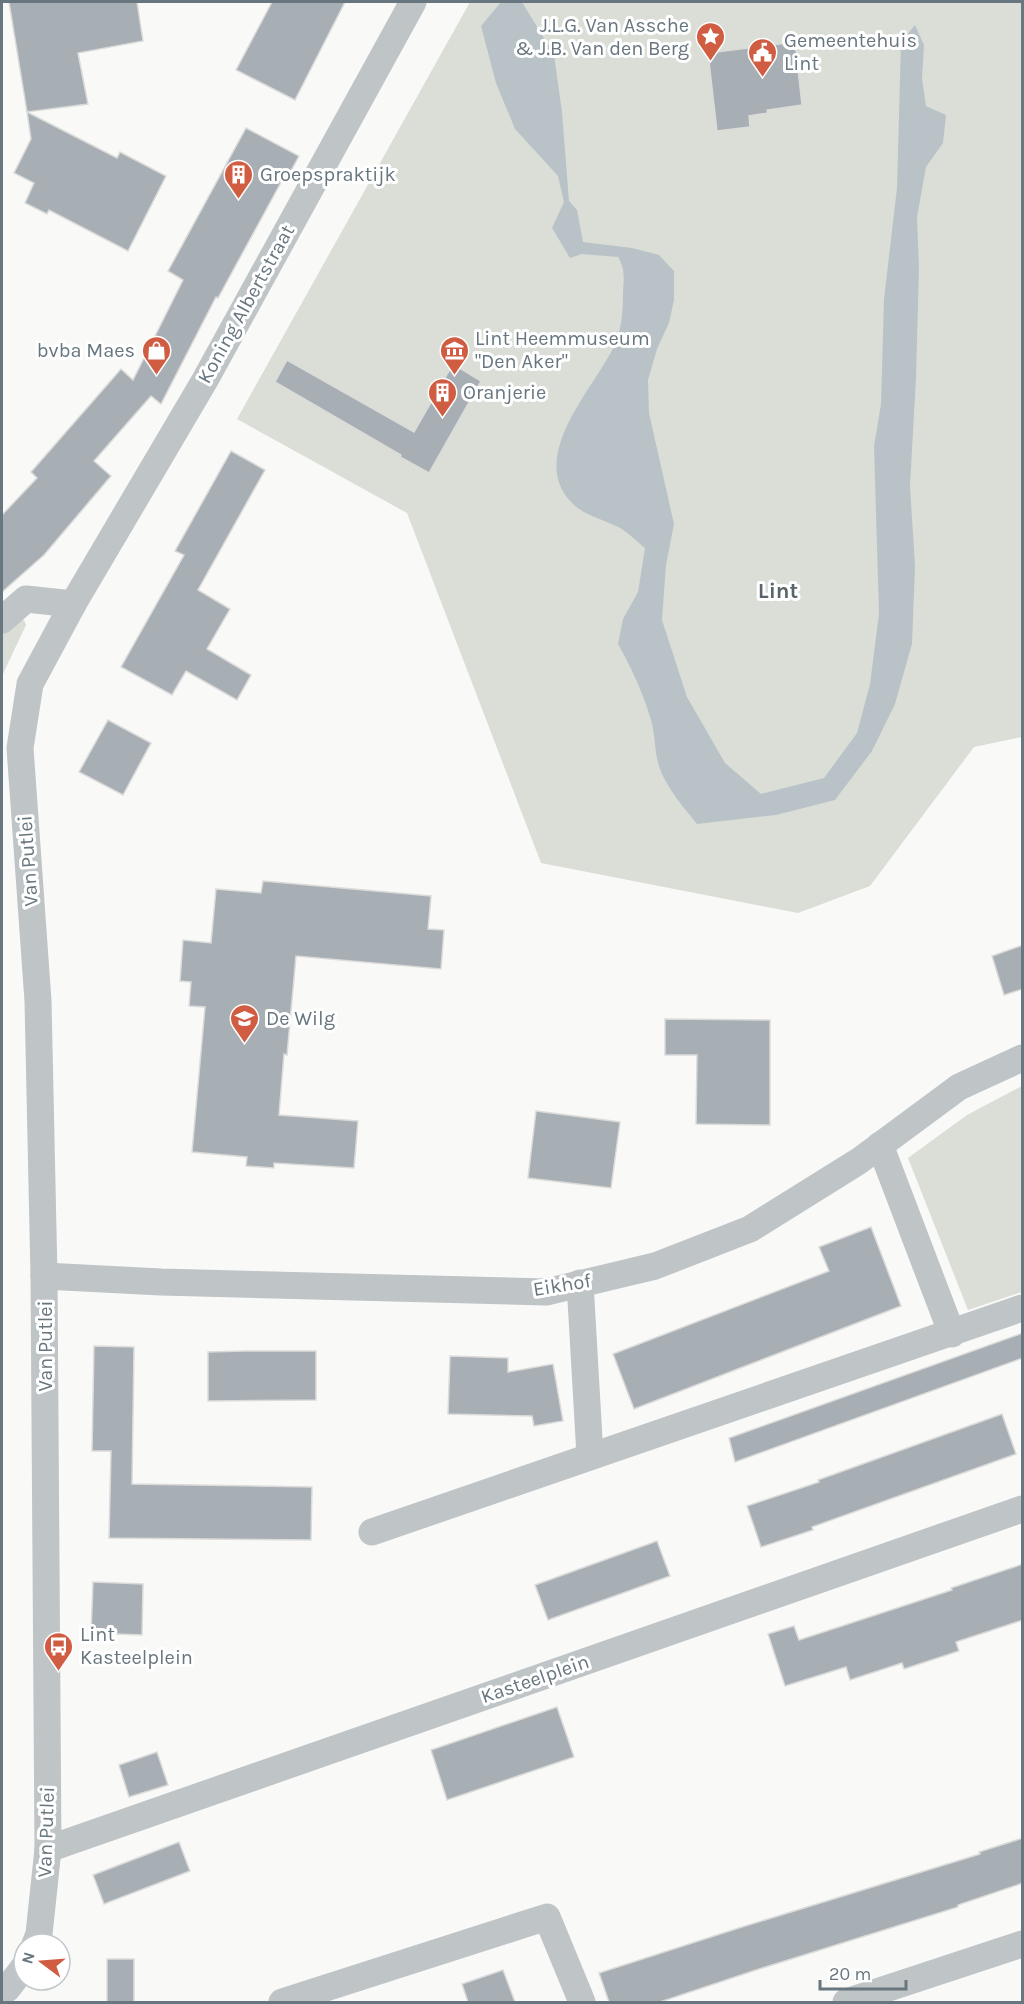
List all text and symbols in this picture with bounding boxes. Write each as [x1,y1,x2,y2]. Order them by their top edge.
place label: J.L.G. Van Assche & J.B. Van den Berg [515,14,689,60]
place icon: J.L.G. Van Assche & J.B. Van den Berg [694,20,726,62]
place label: Gemeentehuis Lint [784,29,917,75]
public building icon: Gemeentehuis Lint [747,36,779,78]
building icon: Groepspraktijk [223,158,255,200]
place label: Groepspraktijk [260,163,396,186]
street label: Koning Albertstraat [193,220,299,387]
place label: Lint Heemmuseum "Den Aker" [475,327,650,373]
shop icon: bvba Maes [140,334,172,376]
museum icon: Lint Heemmuseum "Den Aker" [438,334,470,376]
place label: bvba Maes [37,339,135,362]
building icon: Oranjerie [426,376,458,418]
place label: Oranjerie [463,381,546,404]
district label: Lint [758,578,799,604]
street label: Van Putlei [13,815,43,907]
school or university icon: De Wilg [229,1002,261,1044]
place label: De Wilg [266,1007,335,1030]
street label: Eikhof [531,1269,593,1301]
street label: Van Putlei [34,1301,57,1391]
place label: Lint Kasteelplein [80,1623,193,1669]
bus stop icon: Lint Kasteelplein [43,1630,75,1672]
street label: Kasteelplein [478,1650,592,1708]
street label: Van Putlei [33,1786,59,1878]
north arrow [12,1932,72,1992]
text: N [17,1950,39,1966]
scale bar [820,1953,906,1991]
text: 20 m [829,1963,871,1985]

